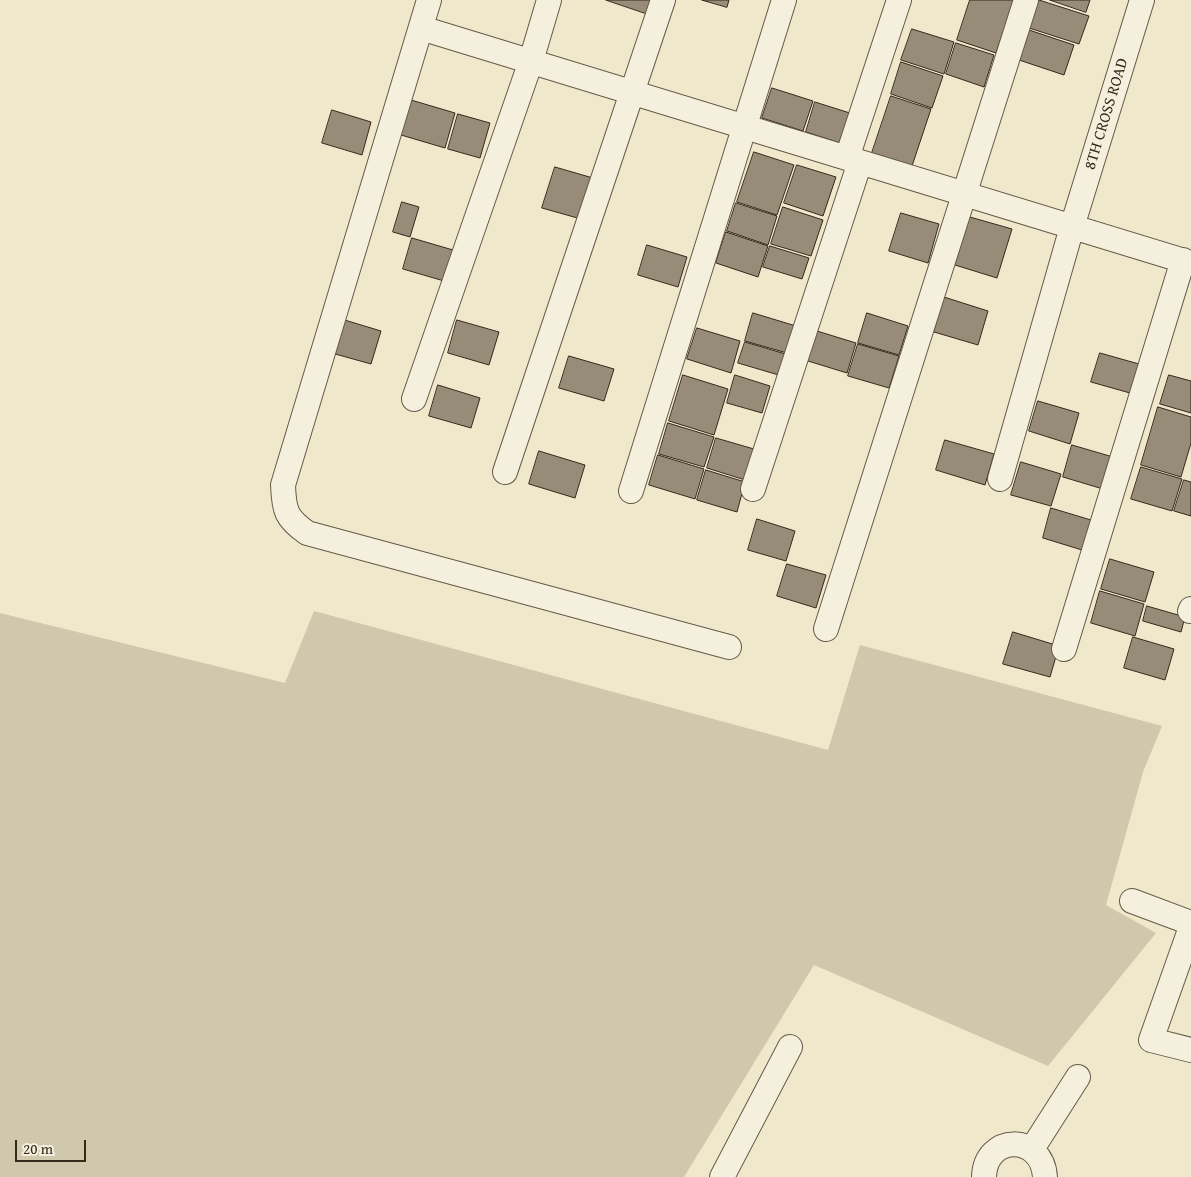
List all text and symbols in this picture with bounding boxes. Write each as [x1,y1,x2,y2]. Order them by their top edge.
street label: 8TH CROSS ROAD [1081,56,1133,172]
scale bar [18,1130,89,1162]
text: 20 m [23,1138,53,1159]

